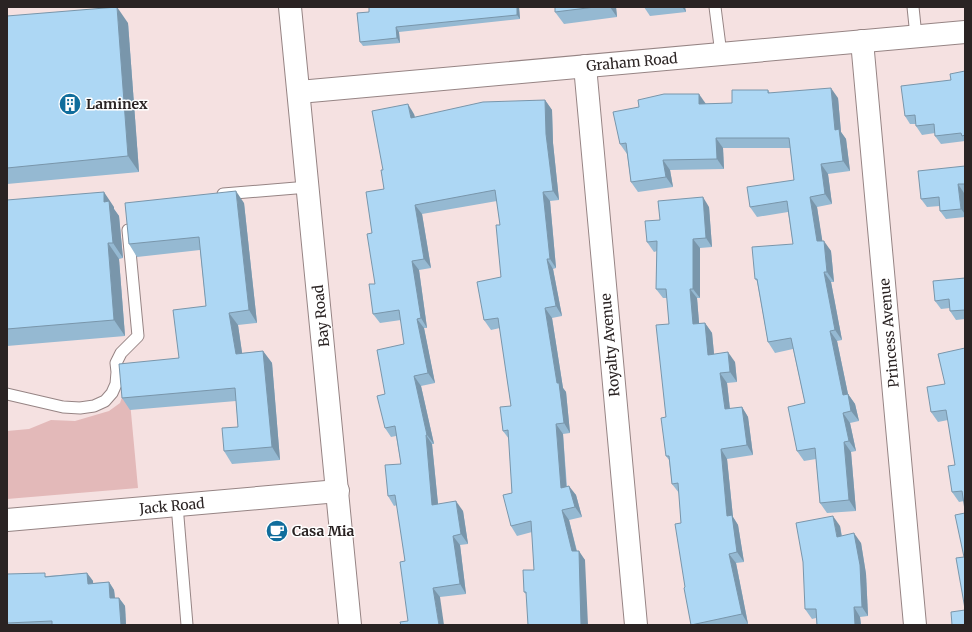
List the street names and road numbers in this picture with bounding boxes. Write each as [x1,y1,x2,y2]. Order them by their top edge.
street label: Graham Road [586,49,679,75]
street label: Princess Avenue [875,278,903,388]
street label: Bay Road [309,283,333,348]
street label: Royalty Avenue [597,293,623,397]
street label: Jack Road [138,494,206,518]

